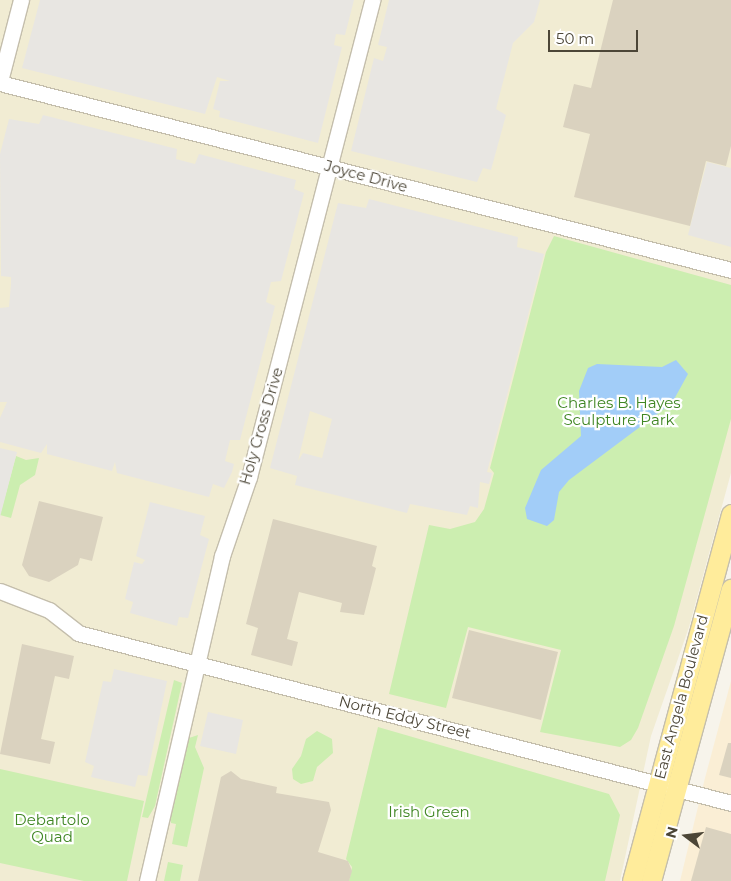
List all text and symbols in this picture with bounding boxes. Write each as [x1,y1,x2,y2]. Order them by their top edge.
scale bar [551,20,641,52]
text: 50 m [556,29,594,48]
street label: Joyce Drive [323,156,409,196]
street label: Holy Cross Drive [236,365,286,487]
park label: Charles B. Hayes Sculpture Park [557,393,681,428]
street label: East Angela Boulevard [650,613,712,781]
street label: North Eddy Street [337,692,473,742]
park label: Irish Green [388,803,470,821]
park label: Debartolo Quad [14,810,90,845]
north arrow [661,811,711,861]
text: N [661,824,682,840]

